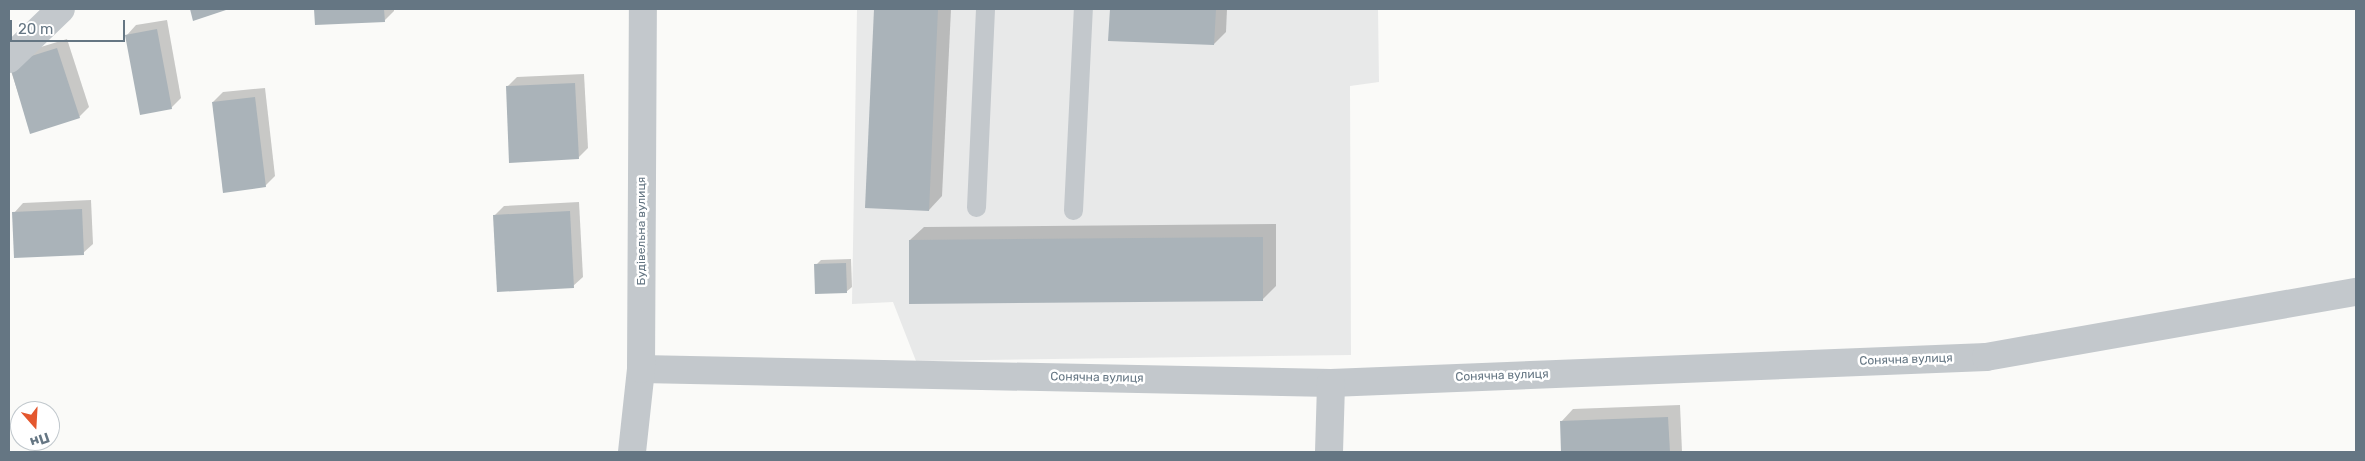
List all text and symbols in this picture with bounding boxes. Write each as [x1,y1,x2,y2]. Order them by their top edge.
scale bar [12,10,128,42]
text: 20 m [18,20,53,38]
street label: Будівельна вулиця [635,177,649,285]
street label: Сонячна вулиця [1859,351,1953,369]
street label: Сонячна вулиця [1455,367,1549,385]
street label: Сонячна вулиця [1050,370,1144,386]
north arrow [10,401,60,451]
text: Пн [28,429,52,451]

